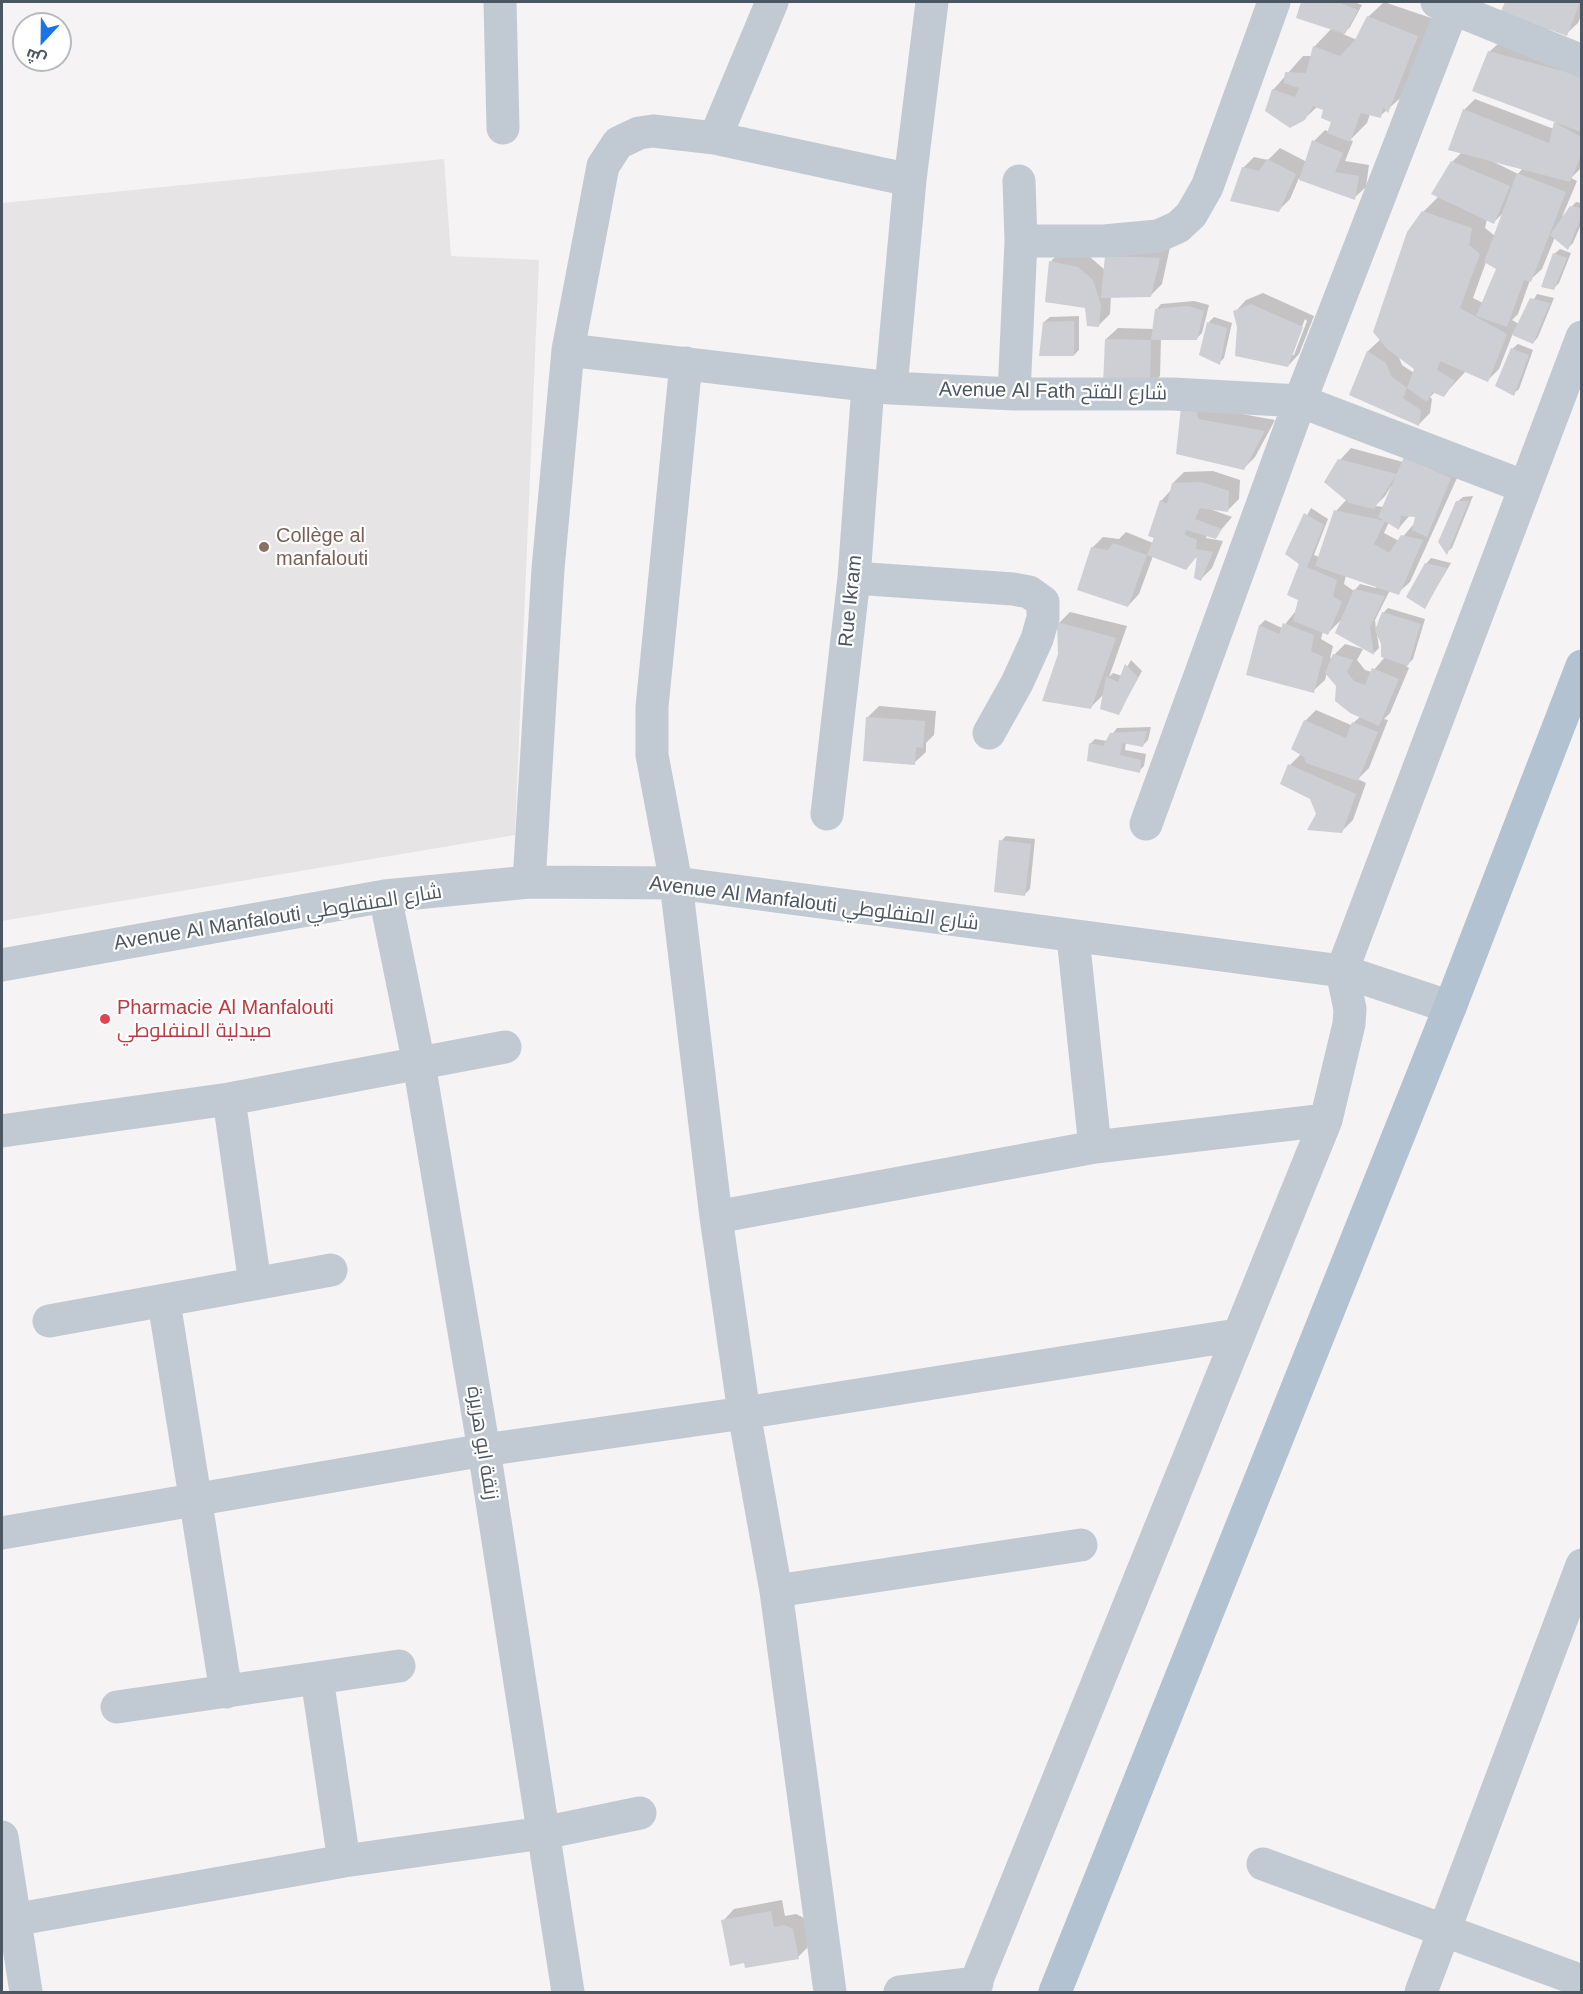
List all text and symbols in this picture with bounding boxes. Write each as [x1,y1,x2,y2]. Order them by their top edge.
north arrow [12,12,72,72]
text: ش [23,46,49,69]
street label: Avenue Al Fath شارع الفتح [939,378,1167,406]
place label: Collège al manfalouti [276,524,368,571]
marker: Collège al manfalouti [257,540,271,554]
street label: Rue Ikram [834,554,868,648]
street label: Avenue Al Manfalouti شارع المنفلوطي [648,872,980,936]
street label: Avenue Al Manfalouti شارع المنفلوطي [112,880,444,956]
place label: Pharmacie Al Manfalouti صيدلية المنفلوطي [117,996,334,1043]
marker: Pharmacie Al Manfalouti صيدلية المنفلوطي [98,1012,112,1026]
street label: زنقة ابو هريرة [461,1384,503,1502]

